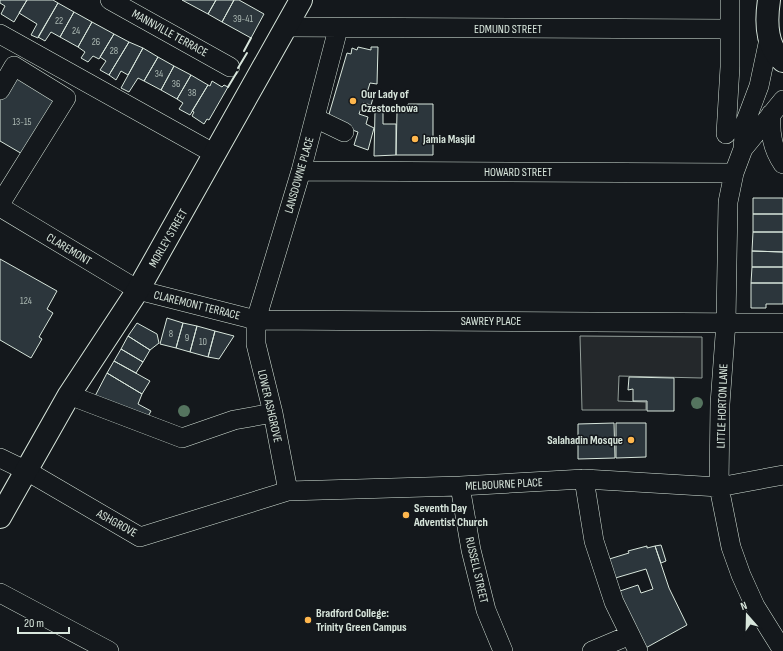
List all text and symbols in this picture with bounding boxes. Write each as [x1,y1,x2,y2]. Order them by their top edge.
street label: MANNVILLE TERRACE [129,6,210,61]
house number: 39-41 [233,13,254,25]
house number: 22 [55,15,63,27]
street label: EDMUND STREET [474,22,542,37]
house number: 24 [72,25,80,37]
house number: 26 [92,36,100,48]
house number: 28 [110,45,118,57]
house number: 34 [155,68,163,80]
house number: 36 [172,78,180,90]
house number: 38 [188,87,196,99]
place label: Our Lady of Czestochowa [361,87,418,116]
marker: Our Lady of Czestochowa [348,96,358,106]
house number: 13-15 [13,116,31,128]
place label: Jamia Masjid [422,132,475,147]
marker: Jamia Masjid [410,134,420,144]
street label: LANSDOWNE PLACE [281,135,318,215]
street label: HOWARD STREET [484,165,552,180]
street label: MORLEY STREET [146,206,191,270]
street label: CLAREMONT [43,230,94,269]
street label: CLAREMONT TERRACE [152,287,242,323]
house number: 124 [20,295,32,307]
street label: SAWREY PLACE [461,314,521,329]
house number: 8 [169,328,173,340]
house number: 9 [185,332,189,344]
house number: 10 [199,336,207,348]
street label: LITTLE HORTON LANE [714,363,731,449]
street label: LOWER ASHGROVE [254,368,285,444]
place label: Salahadin Mosque [547,433,623,448]
marker: Salahadin Mosque [626,435,636,445]
street label: MELBOURNE PLACE [465,475,543,494]
place label: Seventh Day Adventist Church [413,501,488,530]
street label: ASHGROVE [93,506,140,541]
marker: Seventh Day Adventist Church [401,510,411,520]
street label: RUSSELL STREET [462,536,491,605]
north arrow [727,595,767,635]
text: N [739,599,749,613]
place label: Bradford College: Trinity Green Campus [316,606,407,635]
scale bar [18,609,69,635]
marker: Bradford College: Trinity Green Campus [303,615,313,625]
text: 20 m [24,616,44,631]

